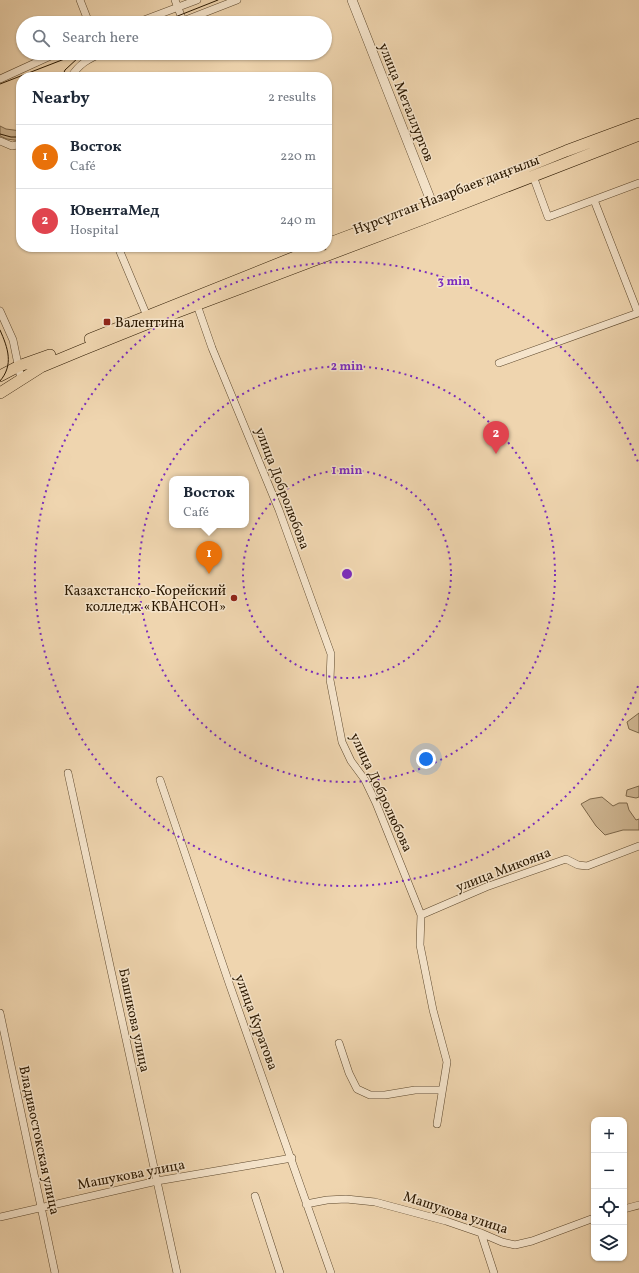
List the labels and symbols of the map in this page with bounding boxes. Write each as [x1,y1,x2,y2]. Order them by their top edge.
street label: улица Металлургов [373,40,438,165]
street label: Нұрсұлтан Назарбаев даңғылы [351,151,543,240]
text: 3 min [438,274,470,290]
place label: Валентина [115,314,184,333]
marker: Валентина [102,317,112,327]
text: 2 min [331,359,363,375]
pin: 2 [483,421,509,454]
street label: улица Добролюбова [250,425,314,552]
text: 1 min [332,463,363,479]
pin: 1 [196,541,222,574]
centre of rings [340,567,354,581]
place label: Казахстанско-Корейский колледж «КВАНСОН» [64,582,226,617]
marker: Казахстанско-Корейский колледж «КВАНСОН» [229,593,239,603]
street label: улица Добролюбова [345,730,417,855]
your location [416,749,436,769]
street label: улица Микояна [453,843,554,897]
street label: Башикова улица [113,967,154,1074]
street label: улица Куратова [229,972,282,1073]
street label: Владивостокская улица [13,1064,64,1217]
street label: Машукова улица [76,1156,187,1195]
street label: Машукова улица [401,1188,510,1239]

